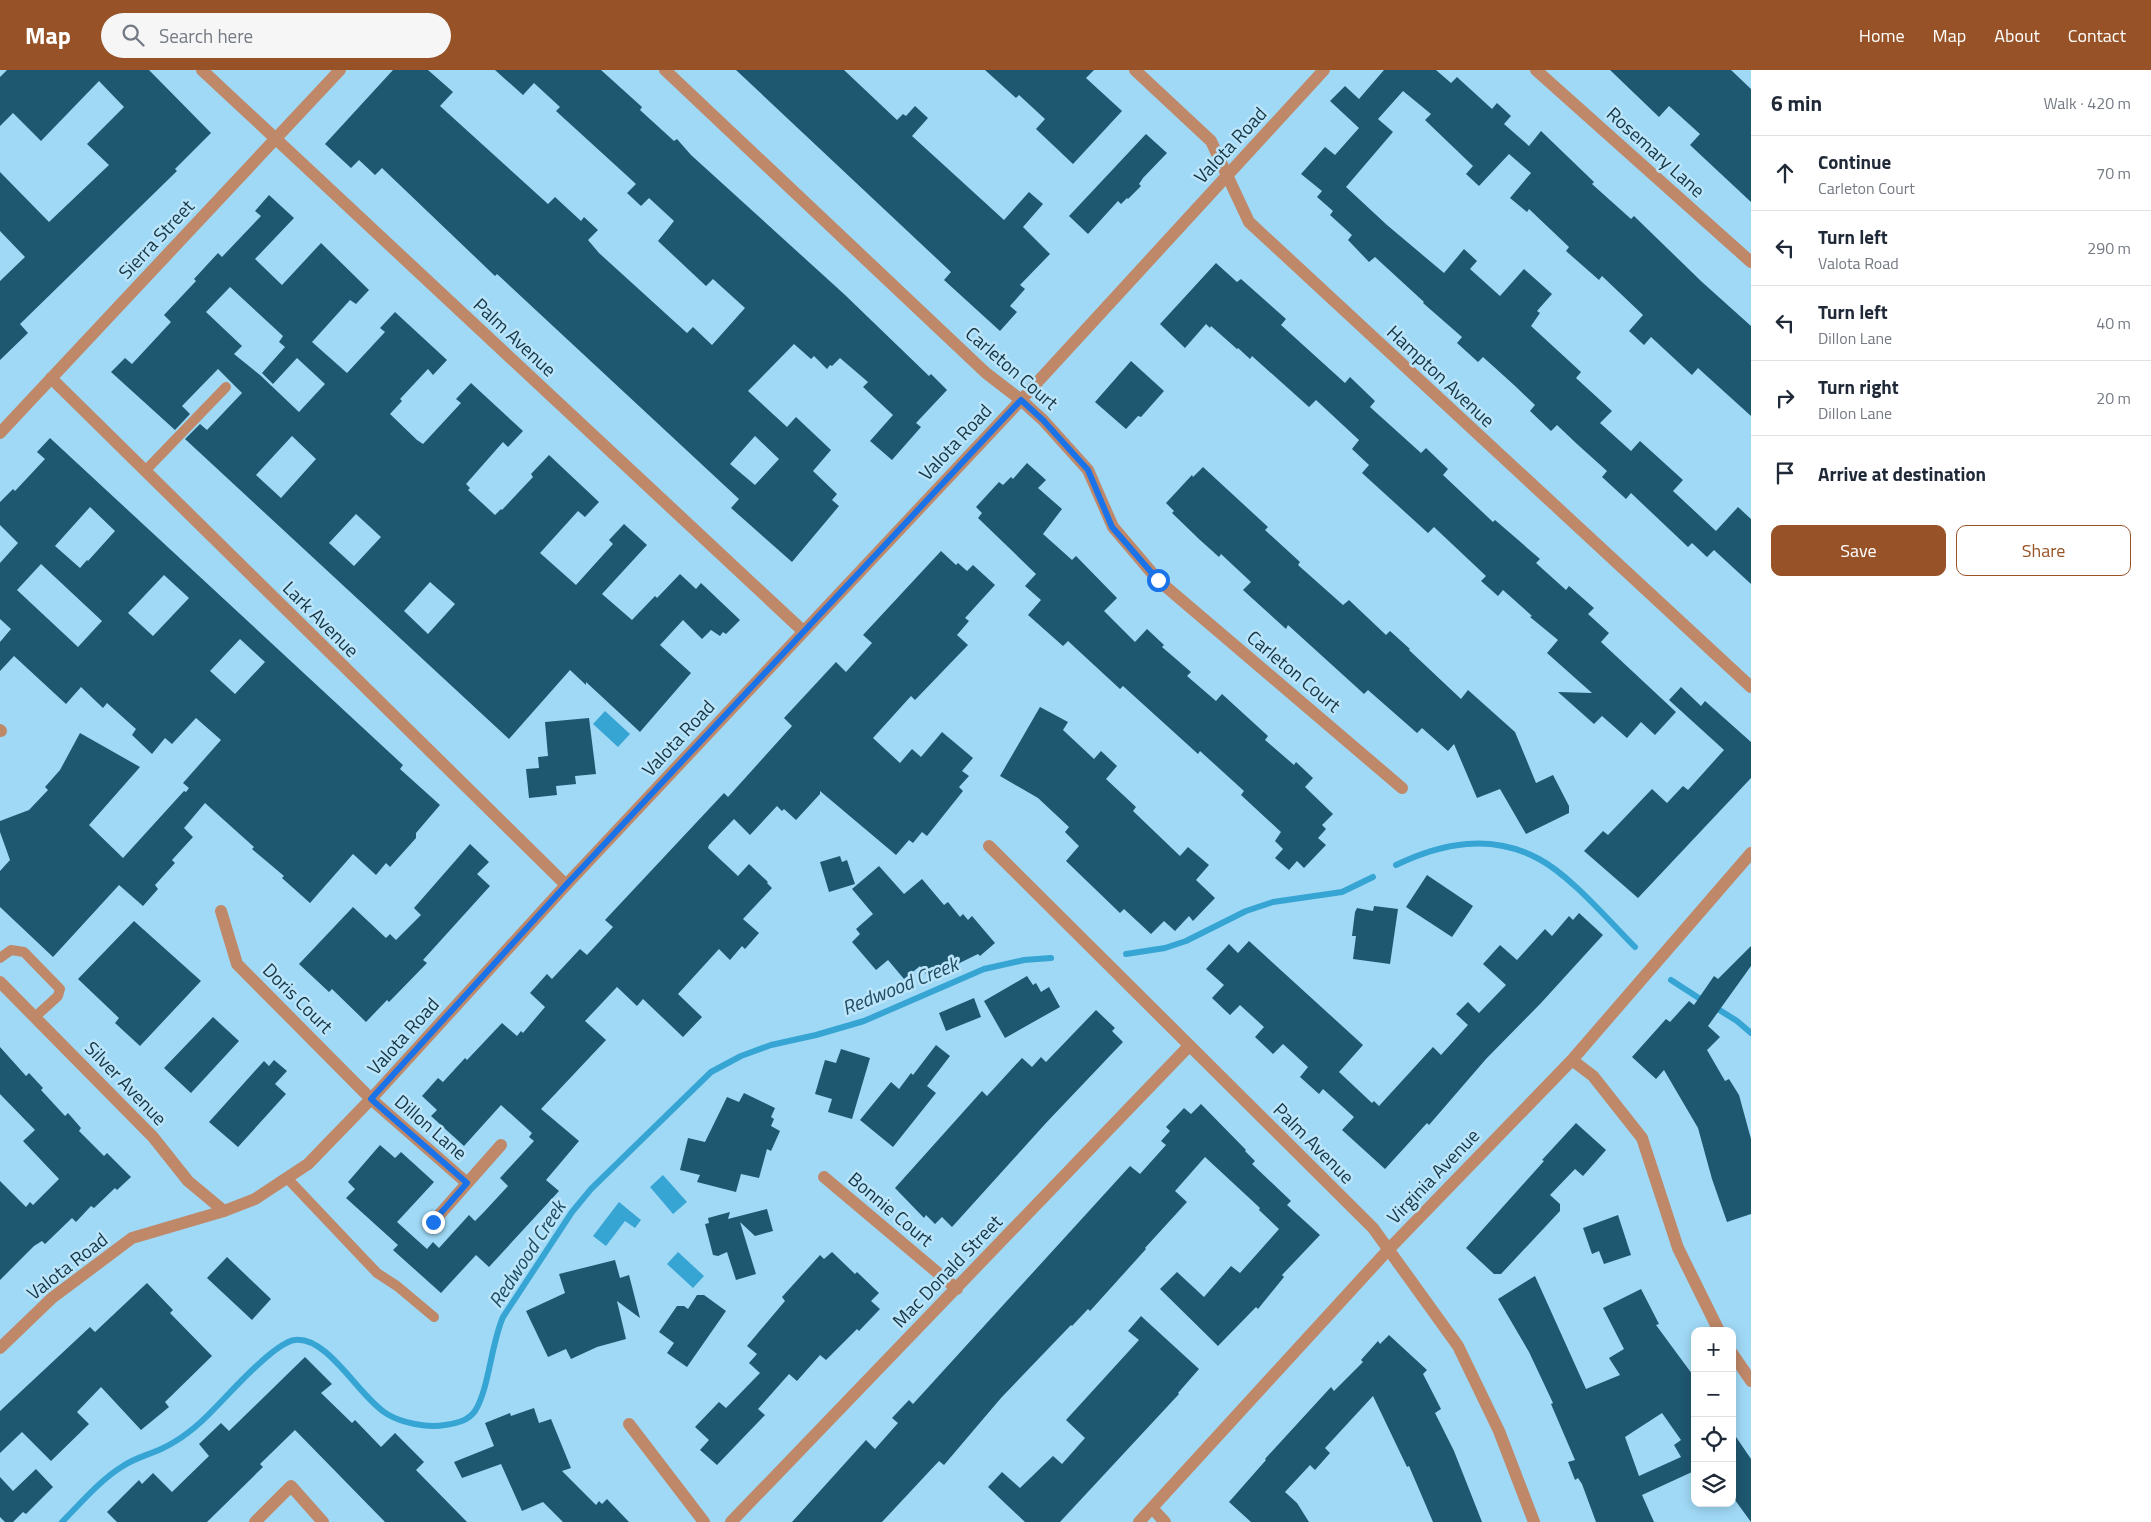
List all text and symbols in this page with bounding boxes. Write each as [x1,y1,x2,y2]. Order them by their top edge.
search box [101,13,451,58]
text: Map [25,17,71,53]
icon: search [119,21,147,49]
text: Search here [159,21,253,50]
text: Home [1859,22,1905,49]
text: Map [1933,22,1966,49]
text: About [1994,22,2040,49]
text: Contact [2068,22,2126,49]
text: 6 min [1771,87,1822,119]
text: Walk · 420 m [2043,91,2131,115]
street label: Rosemary Lane [1601,99,1712,204]
street label: Valota Road [1186,100,1273,190]
text: Continue [1818,147,1891,176]
icon: ahead [1771,159,1799,187]
text: 70 m [2096,161,2131,185]
text: Carleton Court [1818,176,1915,200]
street label: Sierra Street [111,192,201,285]
text: Turn left [1818,222,1888,251]
icon: left [1771,234,1799,262]
text: 290 m [2087,236,2131,260]
text: Valota Road [1818,251,1899,275]
street label: Palm Avenue [467,290,563,383]
text: Turn left [1818,297,1888,326]
icon: left [1771,309,1799,337]
text: 40 m [2096,311,2131,335]
street label: Hampton Avenue [1381,318,1502,434]
street label: Carleton Court [959,319,1065,416]
text: Dillon Lane [1818,326,1892,350]
text: Turn right [1818,372,1899,401]
icon: right [1771,384,1799,412]
text: 20 m [2096,386,2131,410]
street label: Valota Road [911,397,998,487]
text: Dillon Lane [1818,401,1892,425]
icon: arrive [1771,459,1799,487]
text: Arrive at destination [1818,459,1986,488]
button: Save [1771,525,1946,576]
button: Share [1956,525,2131,576]
route start [1147,569,1170,592]
street label: Lark Avenue [276,574,366,664]
street label: Carleton Court [1241,623,1348,719]
street label: Valota Road [634,693,721,783]
water label: Redwood Creek [837,947,964,1023]
street label: Doris Court [256,956,340,1040]
street label: Valota Road [360,990,445,1081]
street label: Silver Avenue [79,1034,174,1131]
street label: Dillon Lane [389,1087,474,1166]
street label: Palm Avenue [1267,1095,1362,1190]
street label: Virginia Avenue [1379,1121,1486,1230]
street label: Bonnie Court [842,1164,941,1253]
water label: Redwood Creek [480,1192,574,1314]
street label: Mac Donald Street [885,1207,1009,1334]
route end [422,1211,445,1234]
street label: Valota Road [20,1225,113,1307]
map controls [1691,1327,1736,1507]
button: + [1691,1327,1736,1372]
button: − [1691,1372,1736,1417]
button: locate [1691,1417,1736,1462]
button: layers [1691,1462,1736,1507]

